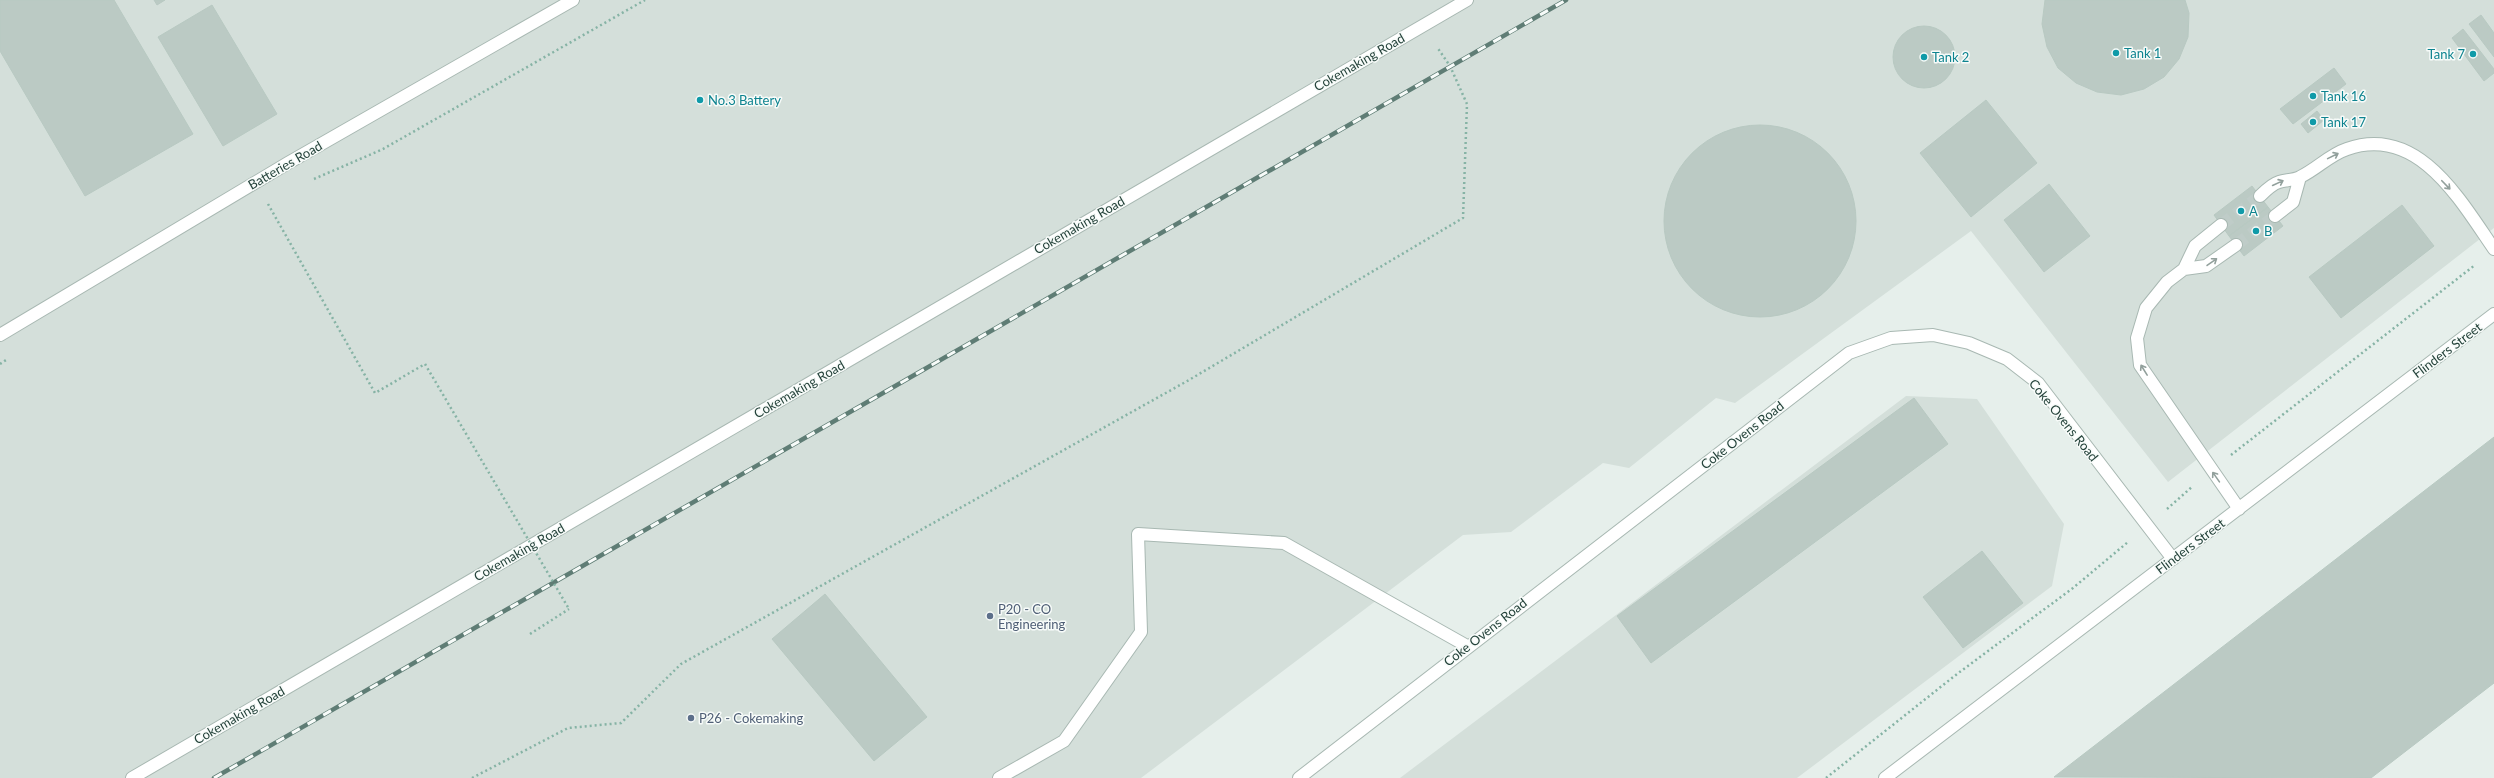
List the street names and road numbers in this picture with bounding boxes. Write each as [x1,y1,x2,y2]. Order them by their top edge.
street label: Cokemaking Road [1311,30,1407,94]
street label: Batteries Road [245,137,325,193]
street label: Cokemaking Road [1031,193,1127,257]
street label: Flinders Street [2409,319,2485,381]
street label: Cokemaking Road [751,357,847,421]
street label: Coke Ovens Road [2026,376,2102,464]
street label: Coke Ovens Road [1697,398,1787,472]
street label: Flinders Street [2152,515,2228,577]
street label: Cokemaking Road [471,520,567,584]
street label: Coke Ovens Road [1440,595,1530,669]
street label: Cokemaking Road [191,683,287,747]

